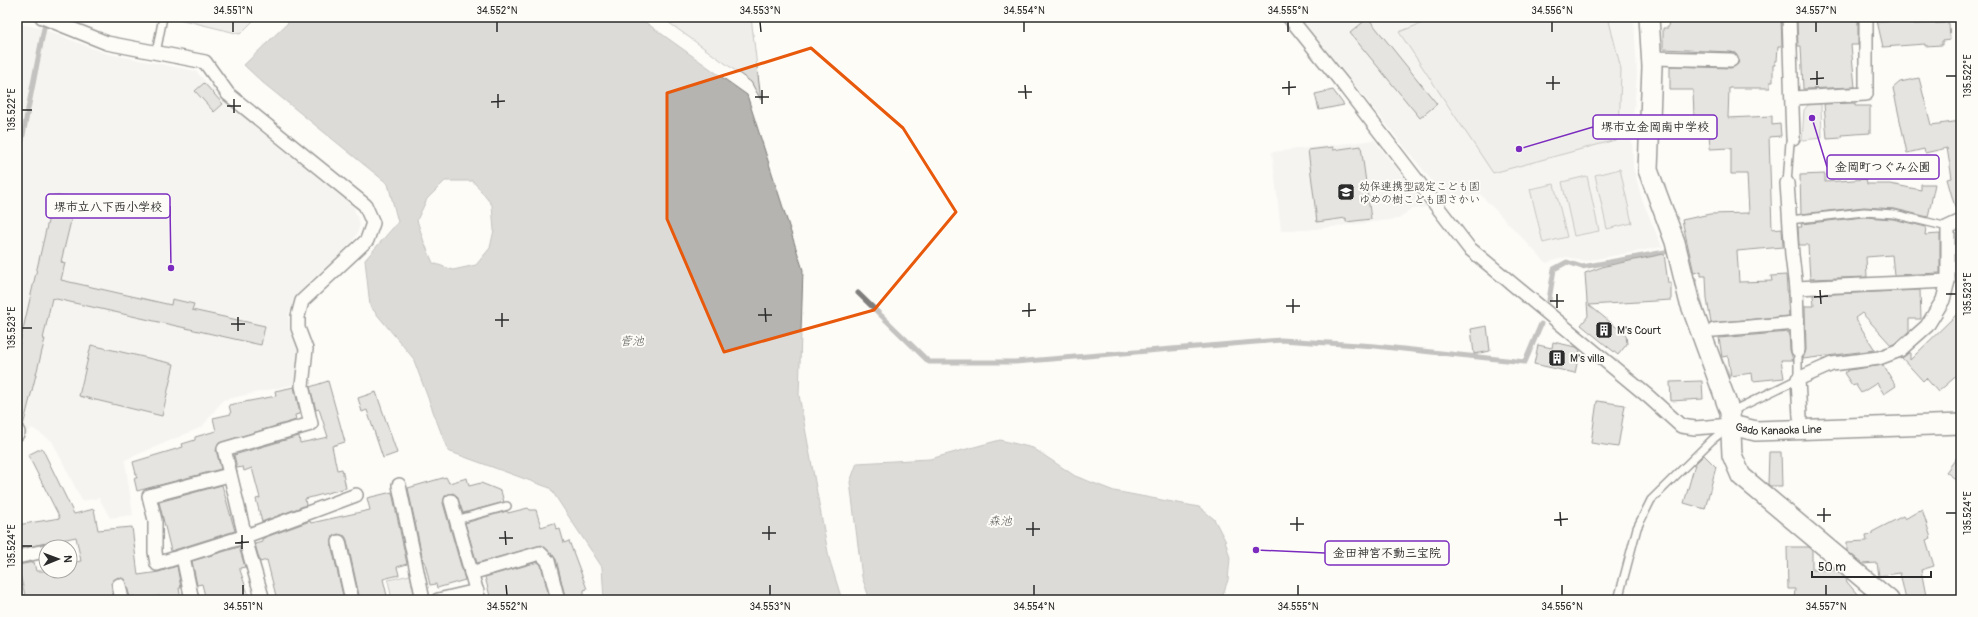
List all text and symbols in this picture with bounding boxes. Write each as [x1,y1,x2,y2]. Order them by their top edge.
text: 34.551°N [213,5,253,17]
text: 34.552°N [476,5,518,17]
text: 34.553°N [739,5,781,17]
text: 34.554°N [1003,5,1045,17]
text: 34.555°N [1268,5,1309,17]
text: 34.556°N [1531,5,1573,17]
text: 34.557°N [1796,5,1837,17]
text: 135.522°E [1962,54,1974,98]
text: 135.522°E [6,88,18,132]
callout: 堺市立金岡南中学校 [1593,115,1717,139]
text: 堺市立金岡南中学校 [1601,120,1709,135]
callout: 金岡町つぐみ公園 [1827,155,1939,179]
text: 金岡町つぐみ公園 [1835,160,1931,175]
place label: 幼保連携型認定こども園 ゆめの樹こども園さかい [1359,180,1480,206]
school or university icon: 幼保連携型認定こども園 ゆめの樹こども園さかい [1336,182,1356,202]
callout: 堺市立八下西小学校 [46,194,170,218]
text: 堺市立八下西小学校 [54,200,162,215]
text: 135.523°E [1962,273,1974,315]
text: 135.523°E [6,307,18,349]
building icon: M's Court [1594,320,1614,340]
place label: M's Court [1617,324,1662,337]
water label: 菅池 [620,334,645,349]
building icon: M's villa [1547,348,1567,368]
place label: M's villa [1570,352,1605,365]
street label: Gado Kanaoka Line [1734,420,1822,438]
text: 135.524°E [1962,491,1974,535]
water label: 森池 [988,514,1013,529]
text: 135.524°E [6,524,18,568]
north arrow [38,539,78,579]
callout: 金田神宮不動三宝院 [1325,541,1449,565]
text: 金田神宮不動三宝院 [1333,546,1441,561]
scale bar [1812,553,1931,579]
text: N [61,555,74,563]
text: 50 m [1818,560,1846,575]
text: 34.551°N [223,601,263,613]
text: 34.552°N [486,601,528,613]
text: 34.553°N [749,601,791,613]
text: 34.554°N [1013,601,1055,613]
text: 34.555°N [1278,601,1319,613]
text: 34.556°N [1541,601,1583,613]
text: 34.557°N [1806,601,1847,613]

